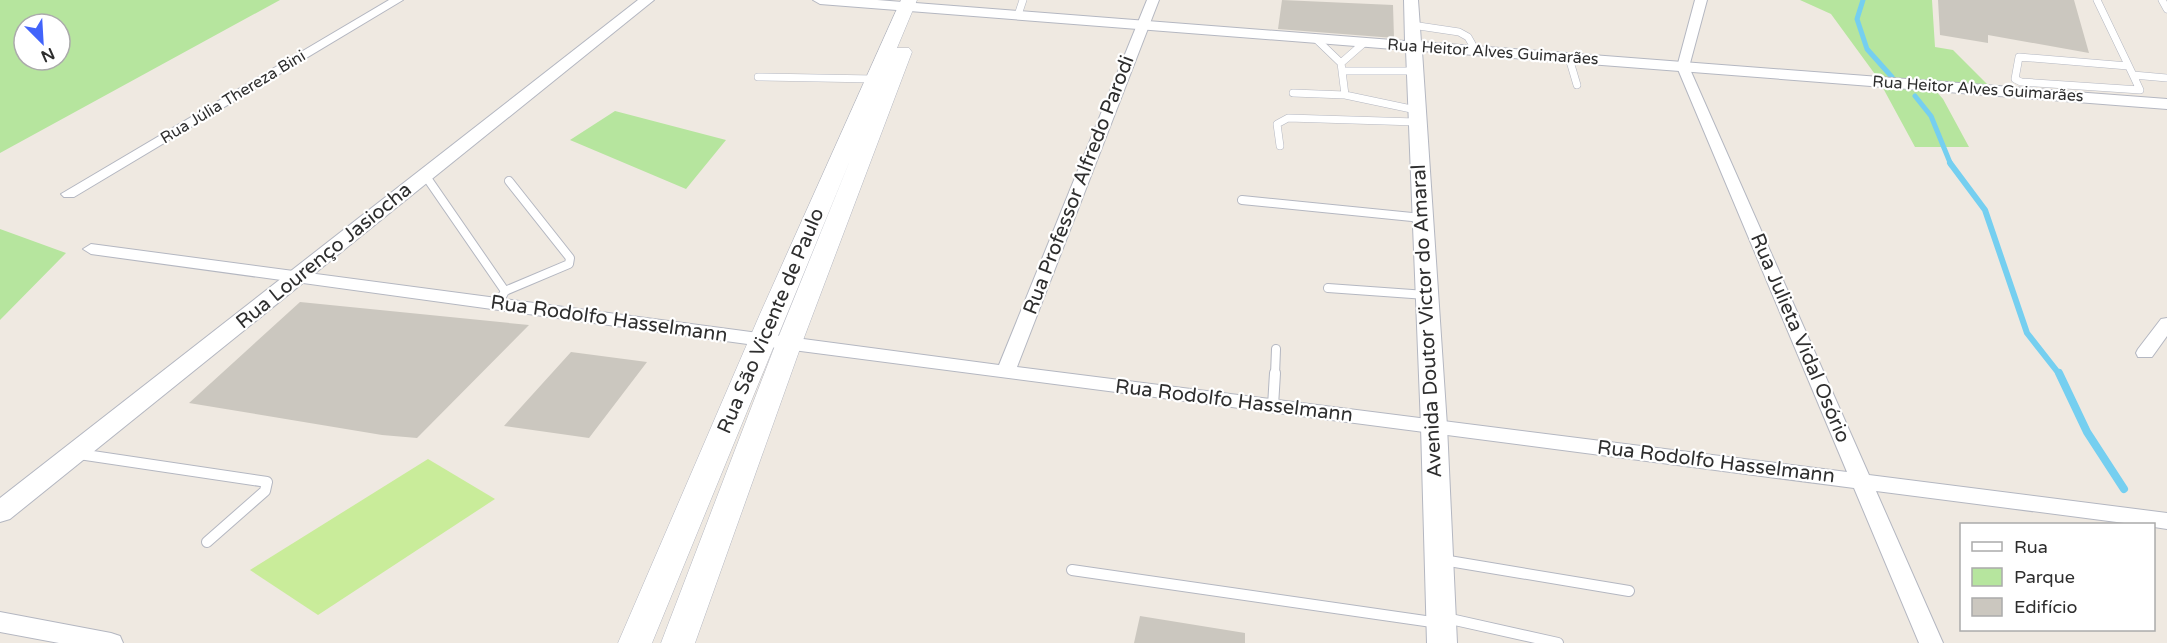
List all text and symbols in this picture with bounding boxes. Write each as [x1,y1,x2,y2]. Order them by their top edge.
north arrow [12,12,72,72]
street label: Rua Heitor Alves Guimarães [1387,35,1599,69]
text: N [38,43,58,67]
street label: Rua Júlia Thereza Bini [157,46,309,148]
street label: Rua Professor Alfredo Parodi [1018,52,1140,318]
street label: Rua Heitor Alves Guimarães [1872,72,2084,106]
street label: Avenida Doutor Victor do Amaral [1407,164,1447,478]
street label: Rua Lourenço Jasiocha [231,178,417,334]
street label: Rua São Vicente de Paulo [713,205,829,437]
street label: Rua Julieta Vidal Osório [1745,230,1855,446]
street label: Rua Rodolfo Hasselmann [489,290,729,348]
street label: Rua Rodolfo Hasselmann [1114,375,1354,427]
street label: Rua Rodolfo Hasselmann [1596,436,1836,488]
legend [1960,523,2155,631]
text: Rua [2014,536,2048,558]
text: Parque [2014,566,2075,588]
text: Edifício [2014,596,2078,618]

